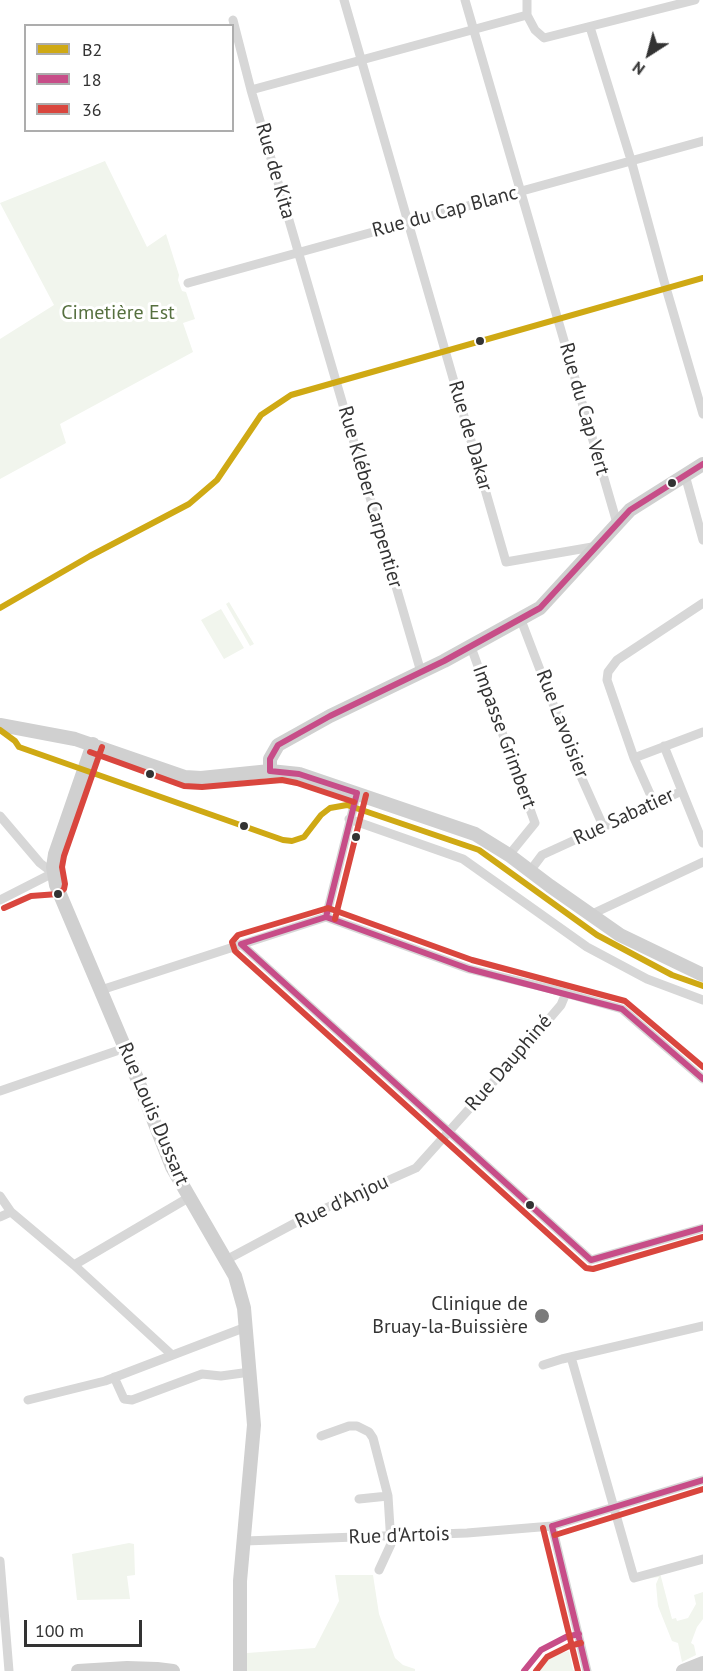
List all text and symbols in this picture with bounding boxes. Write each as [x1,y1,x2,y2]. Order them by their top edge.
legend [24,24,234,132]
north arrow [619,24,679,84]
text: B2 [82,38,102,61]
text: N [628,57,649,80]
text: 18 [82,68,102,91]
text: 36 [82,98,102,121]
street label: Rue de Kita [250,120,300,222]
street label: Rue du Cap Blanc [370,181,520,243]
park label: Cimetière Est [61,301,175,325]
unlabelled marker [474,335,486,347]
street label: Rue du Cap Vert [554,340,614,478]
street label: Rue de Dakar [443,378,497,494]
street label: Rue Kléber Carpentier [333,403,407,591]
unlabelled marker [666,477,678,489]
street label: Impasse Grimbert [467,662,541,812]
street label: Rue Lavoisier [530,666,594,782]
unlabelled marker [144,768,156,780]
street label: Rue Sabatier [570,783,678,851]
unlabelled marker [238,820,250,832]
unlabelled marker [350,831,362,843]
unlabelled marker [52,888,64,900]
street label: Rue Dauphiné [461,1010,557,1116]
street label: Rue Louis Dussart [112,1039,194,1189]
street label: Rue d'Anjou [292,1170,392,1234]
unlabelled marker [524,1199,536,1211]
place label: Clinique de Bruay-la-Buissière [372,1292,528,1339]
marker: Clinique de Bruay-la-Buissière [533,1307,551,1325]
street label: Rue d'Artois [348,1522,450,1550]
scale bar [27,1608,146,1646]
text: 100 m [35,1619,84,1642]

